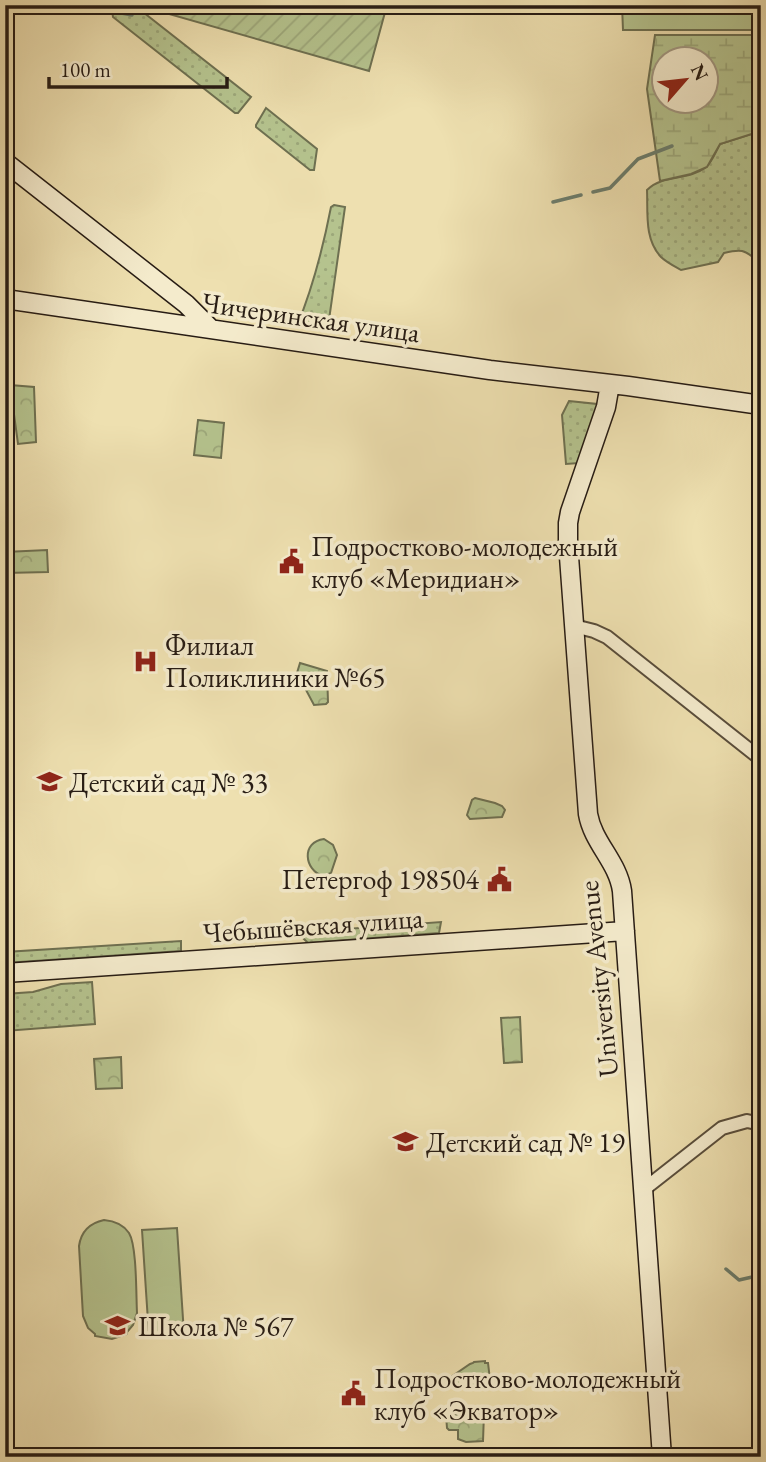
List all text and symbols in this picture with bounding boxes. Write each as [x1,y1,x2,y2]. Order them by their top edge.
scale bar [49,46,228,90]
north arrow [650,46,720,116]
text: 100 m [60,56,111,83]
text: N [685,60,715,85]
street label: Чичеринская улица [200,284,423,350]
place label: Подростково-молодежный клуб «Меридиан» [311,528,618,596]
public building icon: Подростково-молодежный клуб «Меридиан» [277,548,305,576]
place label: Филиал Поликлиники №65 [165,627,386,695]
hospital icon: Филиал Поликлиники №65 [131,647,159,675]
place label: Детский сад № 33 [69,764,268,800]
school or university icon: Детский сад № 33 [35,768,63,796]
place label: Петергоф 198504 [282,861,480,897]
public building icon: Петергоф 198504 [485,865,513,893]
street label: University Avenue [570,879,626,1079]
street label: Чебышёвская улица [201,899,425,951]
place label: Детский сад № 19 [426,1124,625,1160]
school or university icon: Детский сад № 19 [392,1128,420,1156]
place label: Школа № 567 [138,1308,294,1344]
school or university icon: Школа № 567 [104,1312,132,1340]
place label: Подростково-молодежный клуб «Экватор» [374,1360,681,1428]
public building icon: Подростково-молодежный клуб «Экватор» [340,1380,368,1408]

